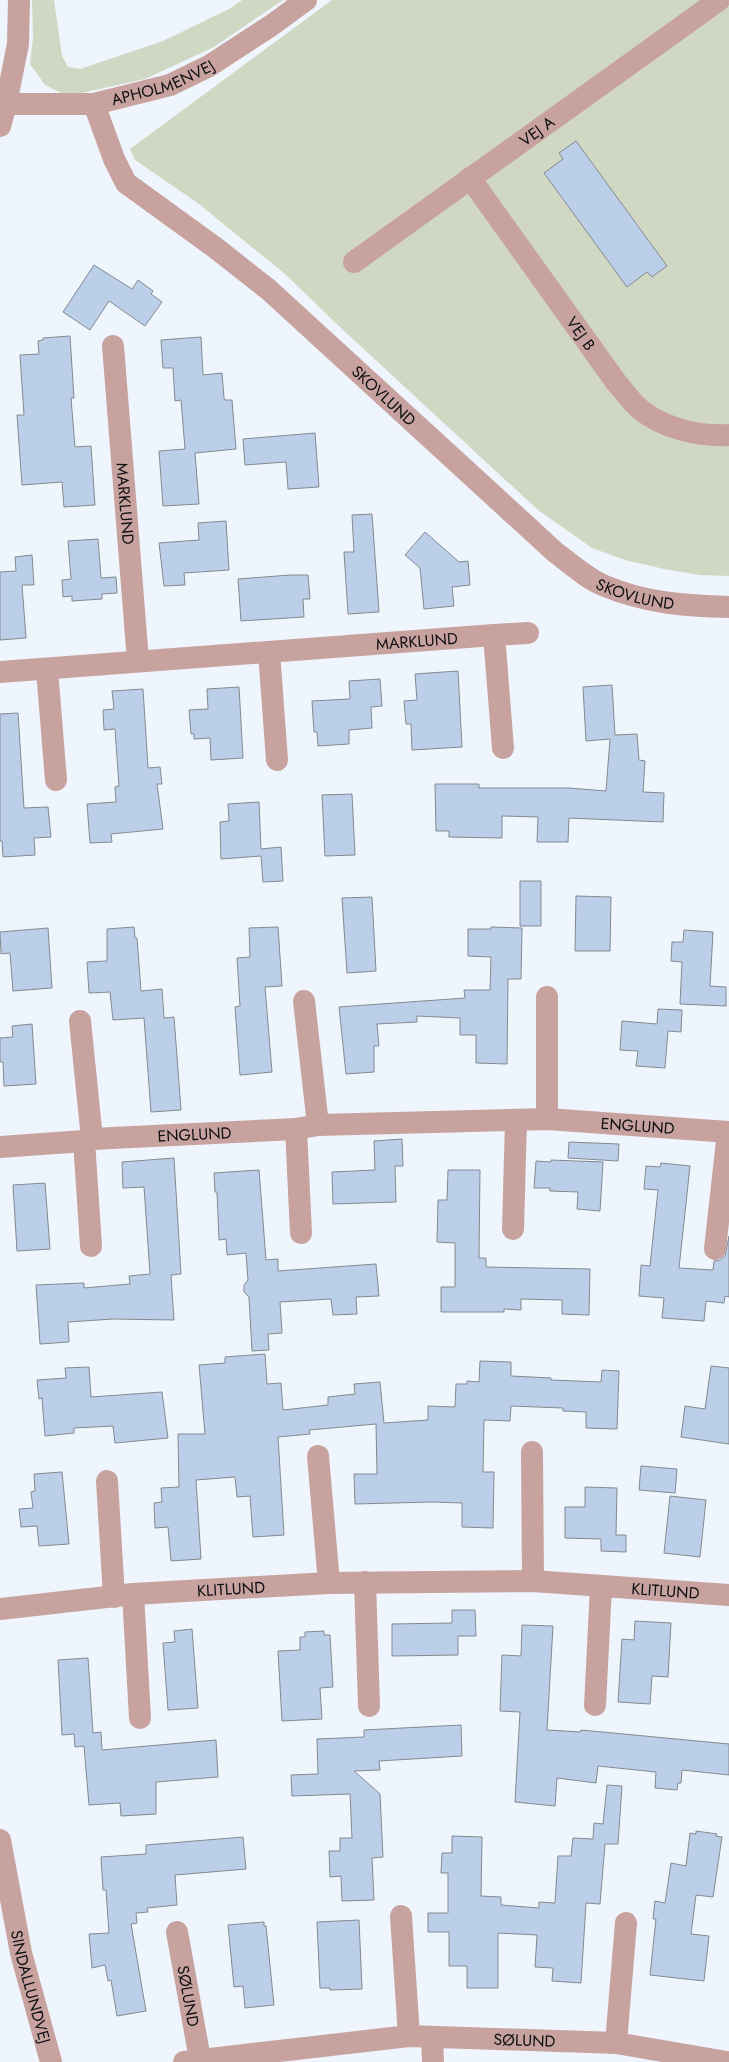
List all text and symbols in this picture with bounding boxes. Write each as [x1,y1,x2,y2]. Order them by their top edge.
street label: APHOLMENVEJ [109,54,219,111]
street label: VEJ A [515,110,560,152]
street label: VEJ B [561,312,601,355]
street label: SKOVLUND [346,360,421,431]
street label: MARKLUND [110,462,140,545]
street label: SKOVLUND [592,573,676,616]
street label: MARKLUND [375,627,459,656]
street label: ENGLUND [600,1112,676,1140]
street label: ENGLUND [157,1121,232,1148]
street label: KLITLUND [196,1576,266,1602]
street label: KLITLUND [631,1577,700,1605]
street label: SINDALLUNDVEJ [5,1928,56,2046]
street label: SØLUND [171,1964,205,2029]
street label: SØLUND [493,2028,556,2053]

